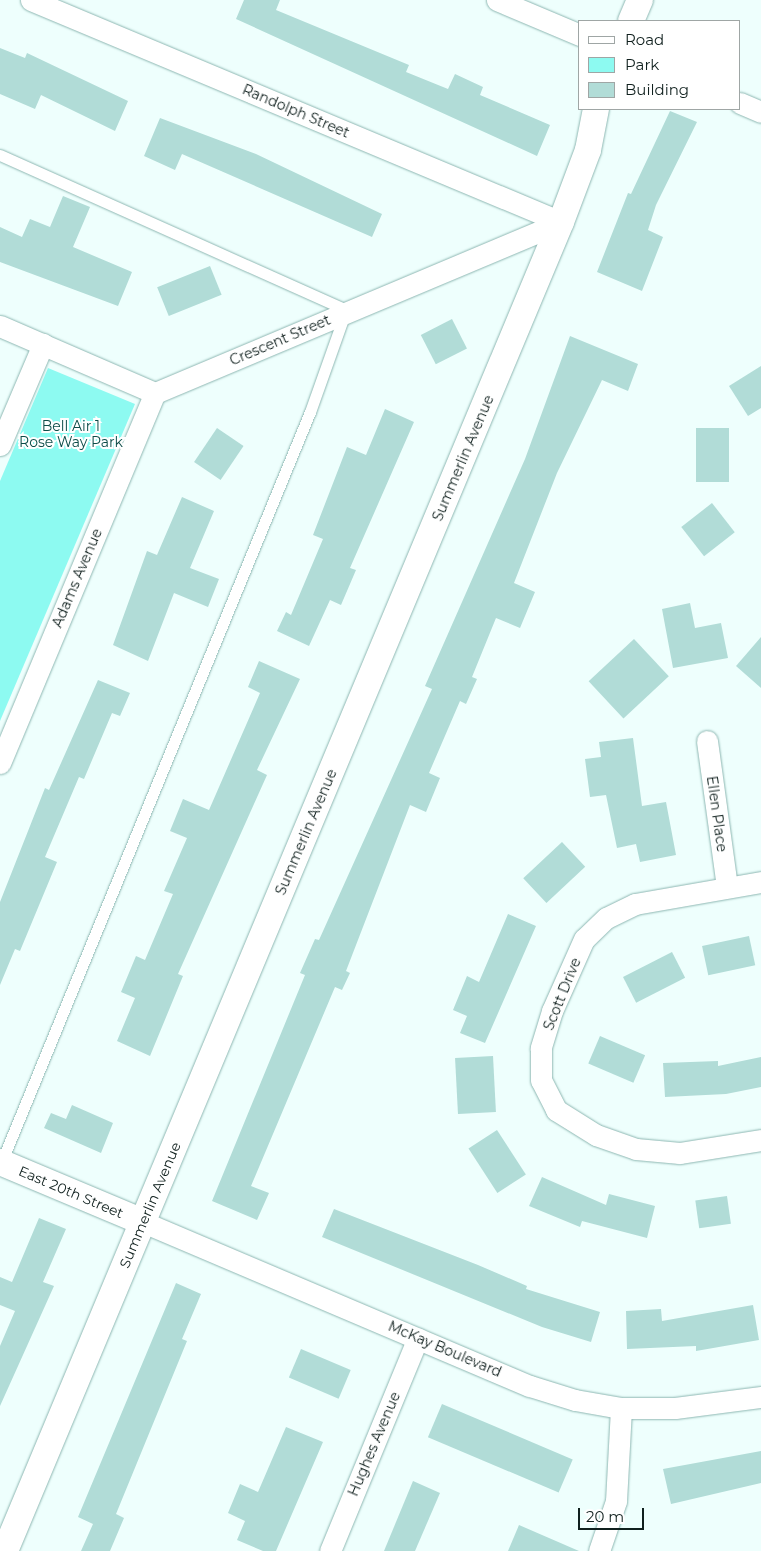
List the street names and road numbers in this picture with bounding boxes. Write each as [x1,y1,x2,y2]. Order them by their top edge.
street label: Randolph Street [240,81,352,141]
street label: Crescent Street [227,311,333,369]
street label: Summerlin Avenue [429,392,497,524]
street label: Adams Avenue [49,526,105,630]
street label: Summerlin Avenue [272,766,340,898]
street label: Ellen Place [703,775,731,853]
street label: Scott Drive [540,955,584,1033]
street label: Summerlin Avenue [116,1139,184,1271]
street label: East 20th Street [16,1162,126,1222]
street label: McKay Boulevard [386,1318,504,1380]
street label: Hughes Avenue [344,1389,404,1499]

